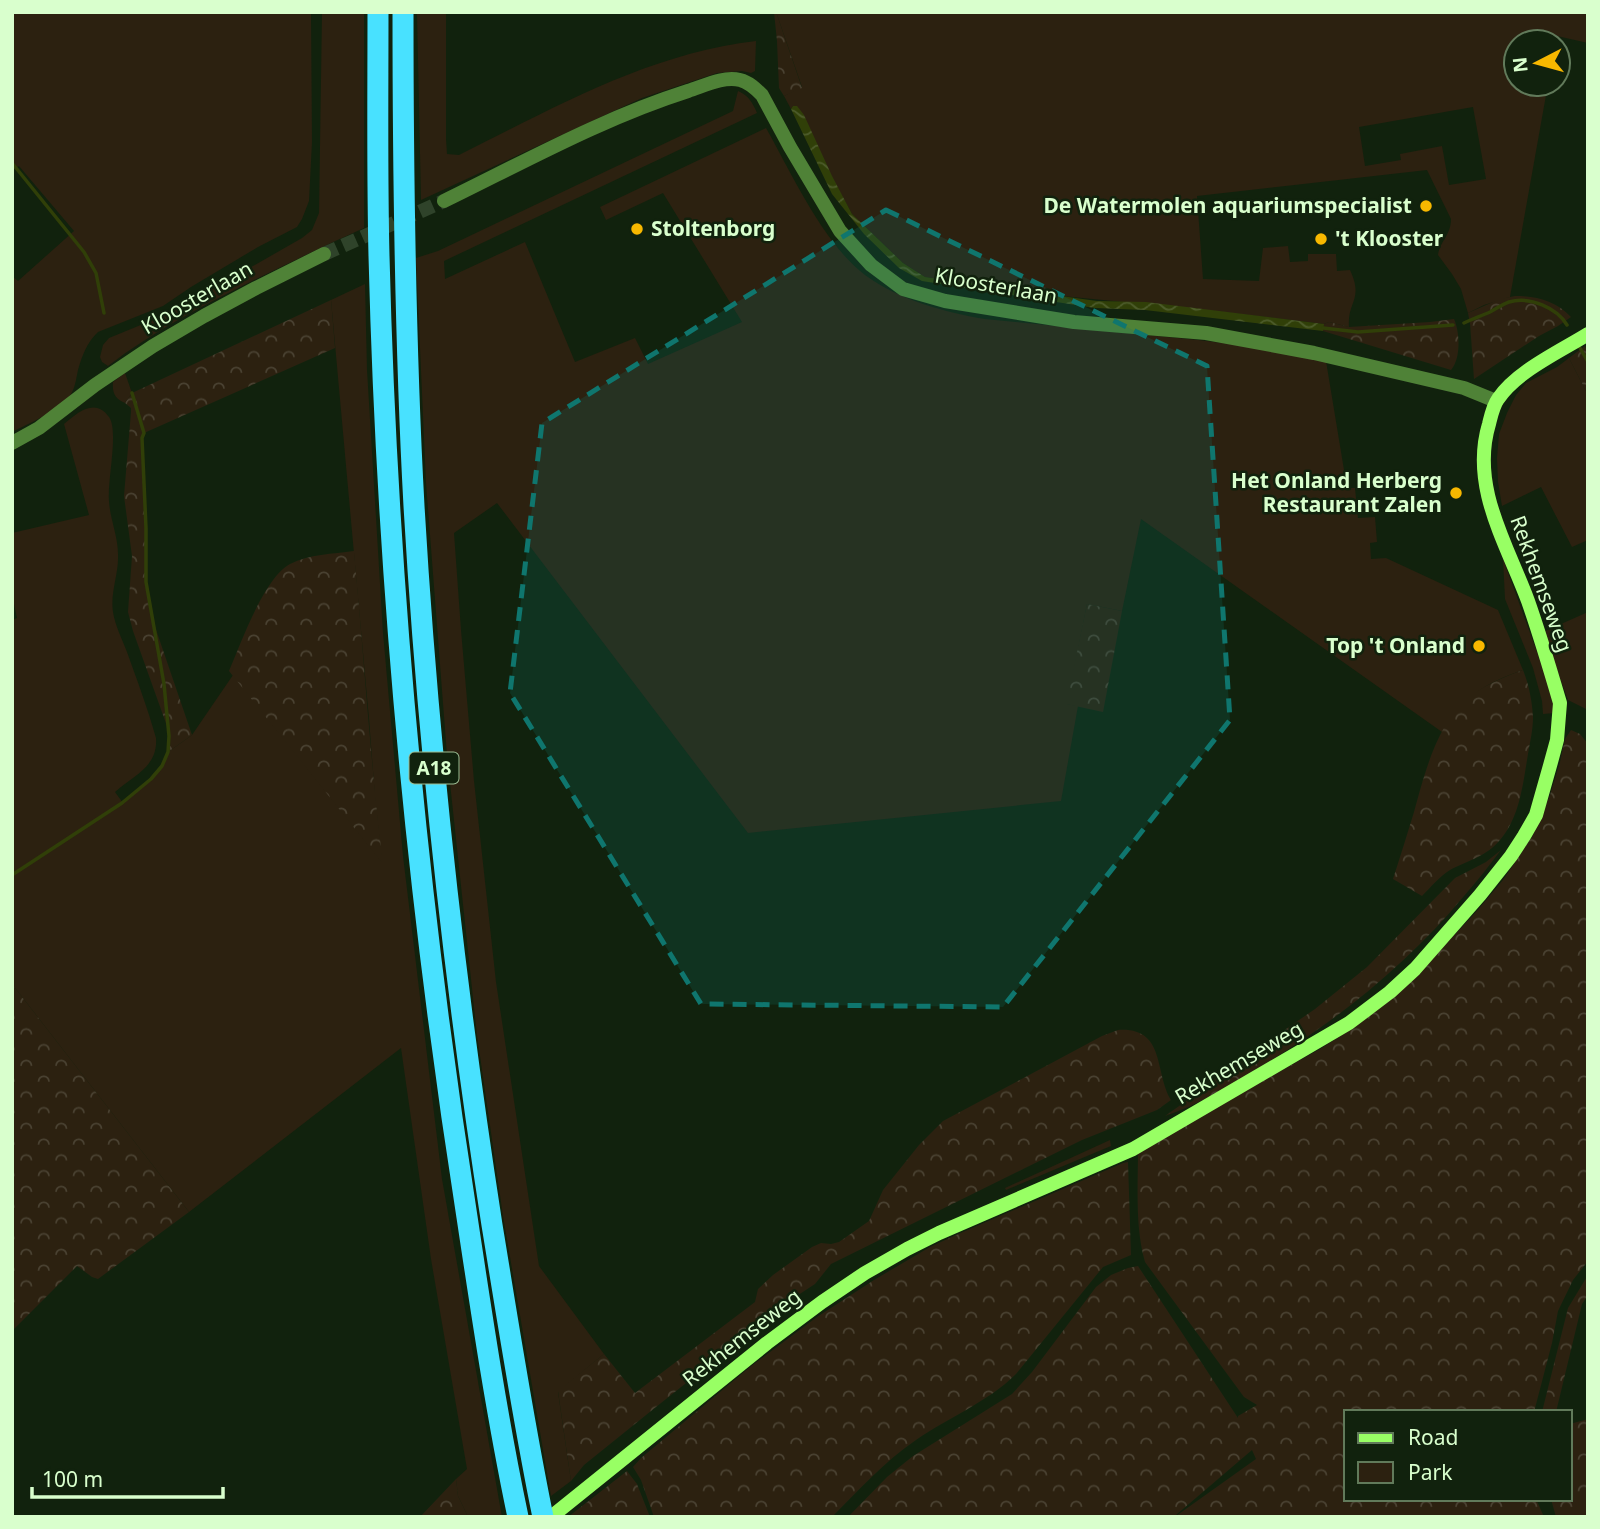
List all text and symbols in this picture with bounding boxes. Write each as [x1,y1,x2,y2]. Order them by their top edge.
north arrow [1502,28,1572,98]
text: N [1506,56,1534,74]
place label: De Watermolen aquariumspecialist [1044,191,1412,219]
marker: De Watermolen aquariumspecialist [1418,198,1434,214]
place label: Stoltenborg [651,214,775,242]
marker: Stoltenborg [629,221,645,237]
place label: 't Klooster [1335,224,1444,252]
marker: 't Klooster [1313,231,1329,247]
street label: Kloosterlaan [136,254,257,340]
street label: Kloosterlaan [933,260,1060,310]
place label: Het Onland Herberg Restaurant Zalen [1231,466,1442,518]
marker: Het Onland Herberg Restaurant Zalen [1448,485,1464,501]
street label: Rekhemseweg [1504,512,1580,656]
place label: Top 't Onland [1326,631,1465,659]
marker: Top 't Onland [1471,638,1487,654]
road number: A18 [410,752,458,783]
street label: Rekhemseweg [1169,1014,1308,1110]
street label: Rekhemseweg [676,1282,806,1392]
legend [1344,1410,1572,1501]
text: Road [1408,1423,1458,1451]
scale bar [32,1456,222,1500]
text: Park [1408,1458,1453,1486]
text: 100 m [42,1465,103,1493]

